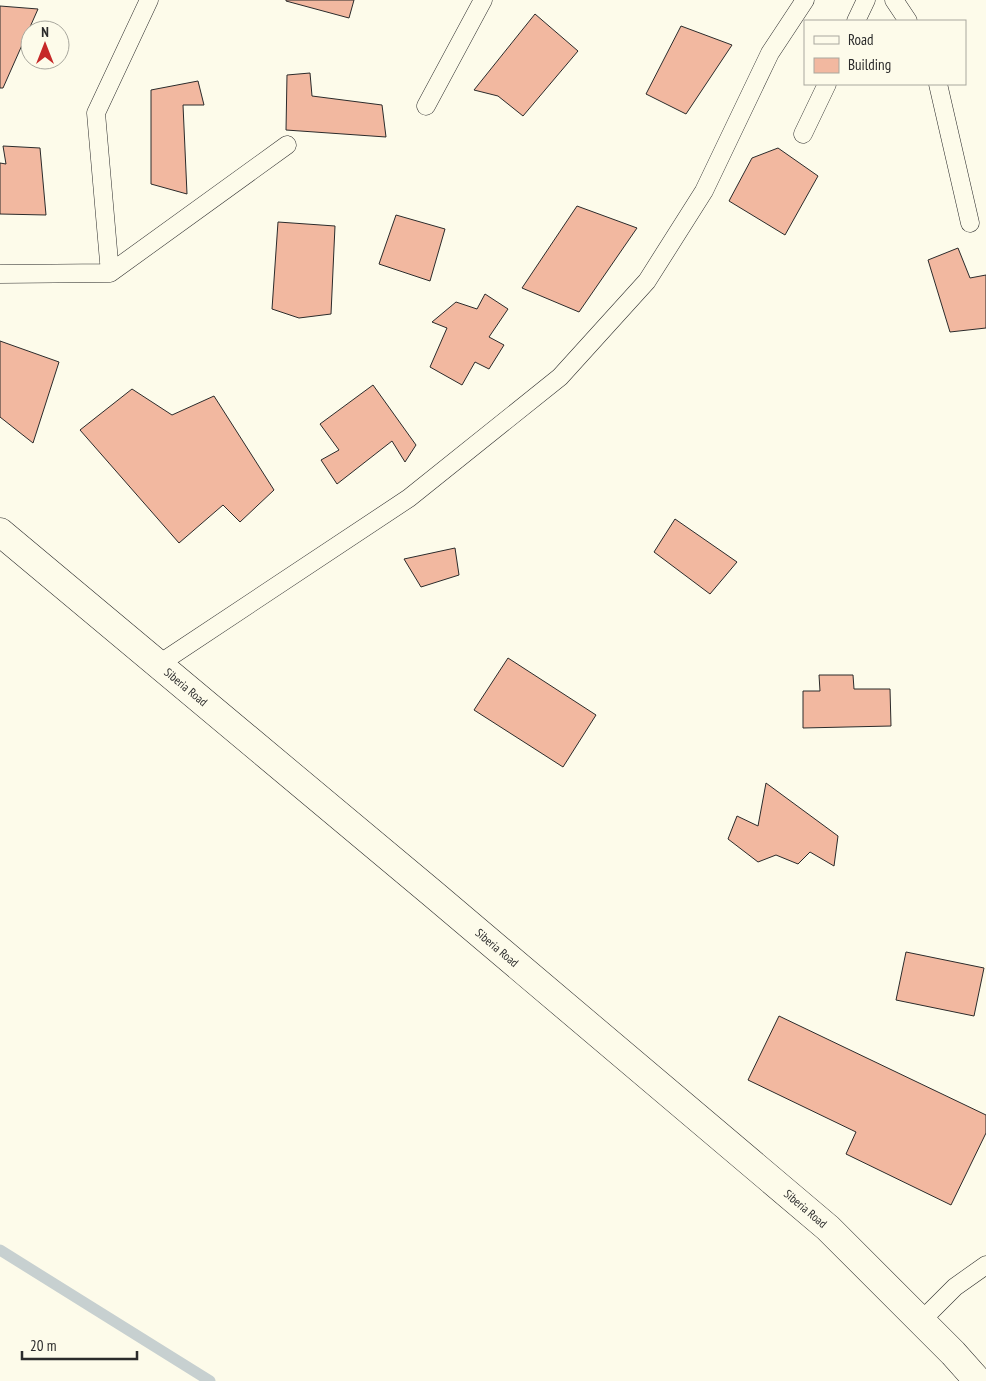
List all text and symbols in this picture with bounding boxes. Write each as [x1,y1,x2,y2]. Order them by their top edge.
north arrow [20,20,70,70]
legend [804,20,966,85]
text: N [41,23,49,41]
text: Road [848,30,874,49]
text: Building [848,55,891,74]
street label: Siberia Road [161,664,211,709]
street label: Siberia Road [473,925,522,970]
street label: Siberia Road [781,1186,830,1231]
scale bar [22,1328,138,1360]
text: 20 m [30,1336,56,1355]

